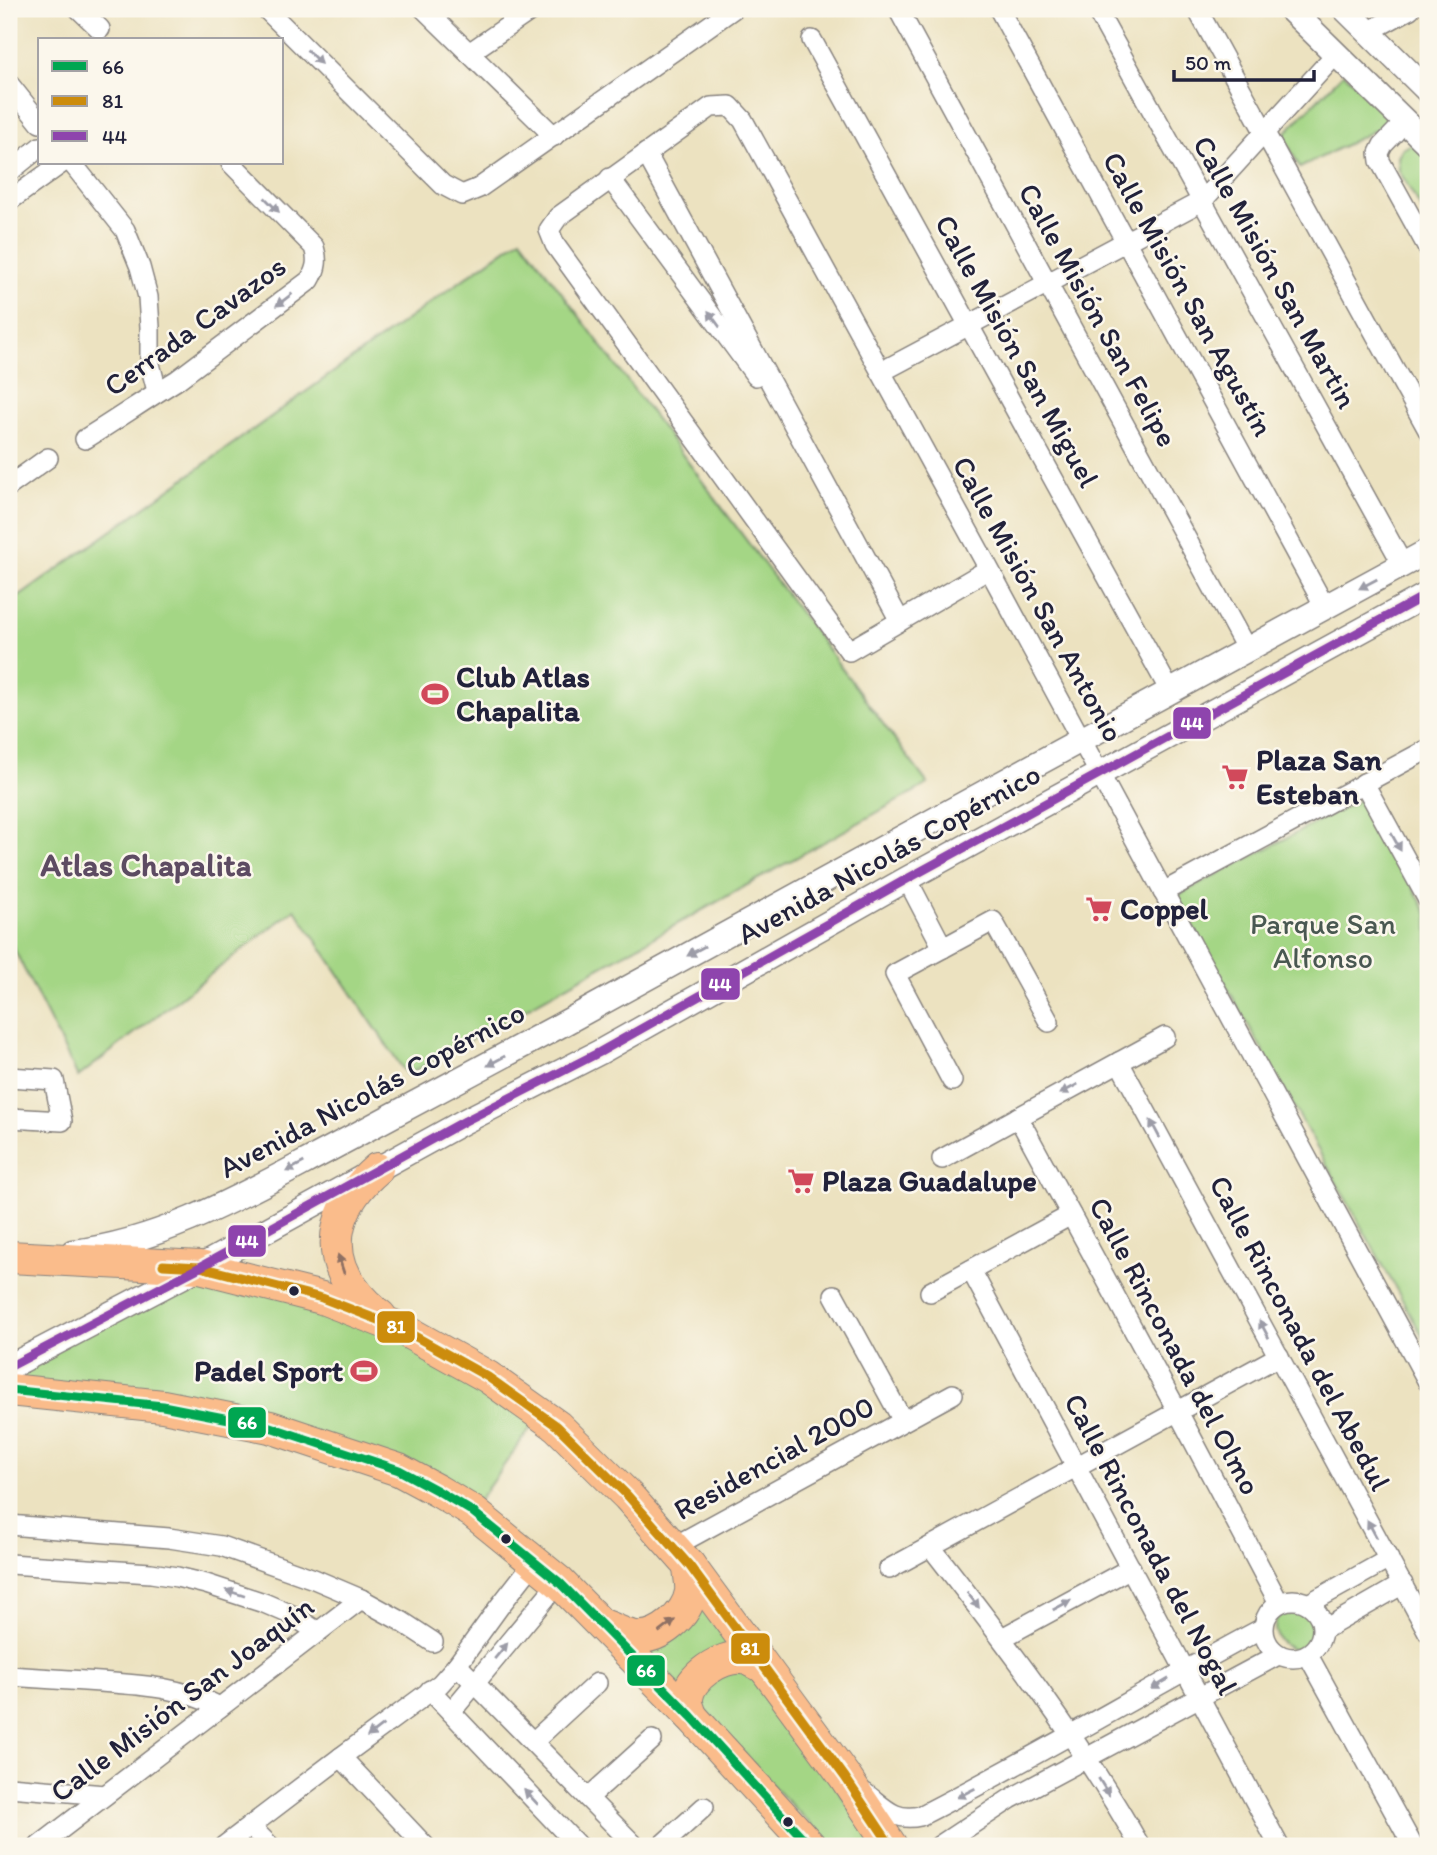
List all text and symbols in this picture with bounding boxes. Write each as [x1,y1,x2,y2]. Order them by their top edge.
legend [38,38,284,164]
scale bar [1174,38,1314,82]
one-way arrow [305,48,322,64]
text: 50 m [1185,50,1232,75]
text: 66 [102,54,124,79]
text: 81 [102,88,124,113]
text: 44 [102,124,128,149]
street label: Calle Misión San Martin [1185,129,1366,415]
street label: Calle Misión San Agustín [1095,145,1282,443]
street label: Calle Misión San Felipe [1011,177,1186,453]
one-way arrow [264,196,281,213]
street label: Calle Misión San Miguel [927,208,1108,494]
street label: Cerrada Cavazos [96,247,293,404]
one-way arrow [275,292,293,307]
one-way arrow [707,310,721,328]
street label: Calle Misión San Antonio [944,449,1132,748]
one-way arrow [1358,578,1378,590]
place label: Club Atlas Chapalita [456,658,590,729]
sports icon: Club Atlas Chapalita [420,679,450,709]
line badge: 44 [1172,706,1212,740]
text: 44 [1181,712,1204,735]
place label: Plaza San Esteban [1256,741,1382,812]
street label: Avenida Nicolás Copérnico [731,755,1047,952]
supermarket icon: Plaza San Esteban [1220,762,1250,792]
one-way arrow [1391,832,1402,852]
district label: Atlas Chapalita [40,846,252,884]
place label: Coppel [1120,890,1209,927]
supermarket icon: Coppel [1084,894,1114,924]
park label: Parque San Alfonso [1250,905,1396,976]
one-way arrow [686,945,705,957]
line badge: 44 [700,967,741,1001]
text: 44 [709,973,732,996]
street label: Avenida Nicolás Copérnico [213,993,531,1186]
one-way arrow [486,1055,506,1066]
one-way arrow [1058,1083,1078,1095]
one-way arrow [1150,1118,1162,1138]
one-way arrow [285,1162,305,1173]
place label: Plaza Guadalupe [822,1162,1037,1199]
supermarket icon: Plaza Guadalupe [786,1166,816,1196]
street label: Calle Rinconada del Abedul [1202,1169,1400,1497]
street label: Calle Rinconada del Olmo [1081,1191,1270,1501]
line badge: 44 [227,1224,267,1258]
text: 44 [236,1230,259,1253]
one-way arrow [335,1253,346,1274]
unlabelled marker [287,1284,301,1298]
line badge: 81 [376,1310,416,1344]
text: 81 [386,1315,406,1338]
one-way arrow [1258,1319,1270,1338]
place label: Padel Sport [194,1352,344,1389]
sports icon: Padel Sport [349,1356,379,1386]
street label: Residencial 2000 [667,1387,881,1528]
street label: Calle Rinconada del Nogal [1056,1387,1247,1701]
line badge: 66 [227,1406,267,1439]
text: 66 [237,1411,257,1434]
one-way arrow [1367,1518,1379,1538]
unlabelled marker [499,1532,513,1546]
street label: Calle Misión San Joaquín [43,1587,321,1810]
one-way arrow [224,1587,245,1598]
one-way arrow [966,1591,981,1609]
one-way arrow [1053,1599,1072,1611]
one-way arrow [658,1619,676,1633]
line badge: 81 [730,1632,771,1665]
text: 81 [740,1637,760,1660]
one-way arrow [493,1642,509,1660]
line badge: 66 [626,1654,666,1687]
text: 66 [636,1659,656,1682]
one-way arrow [1150,1678,1170,1690]
one-way arrow [366,1724,385,1738]
one-way arrow [1097,1777,1110,1796]
one-way arrow [956,1788,976,1799]
one-way arrow [523,1789,539,1806]
unlabelled marker [781,1815,795,1829]

